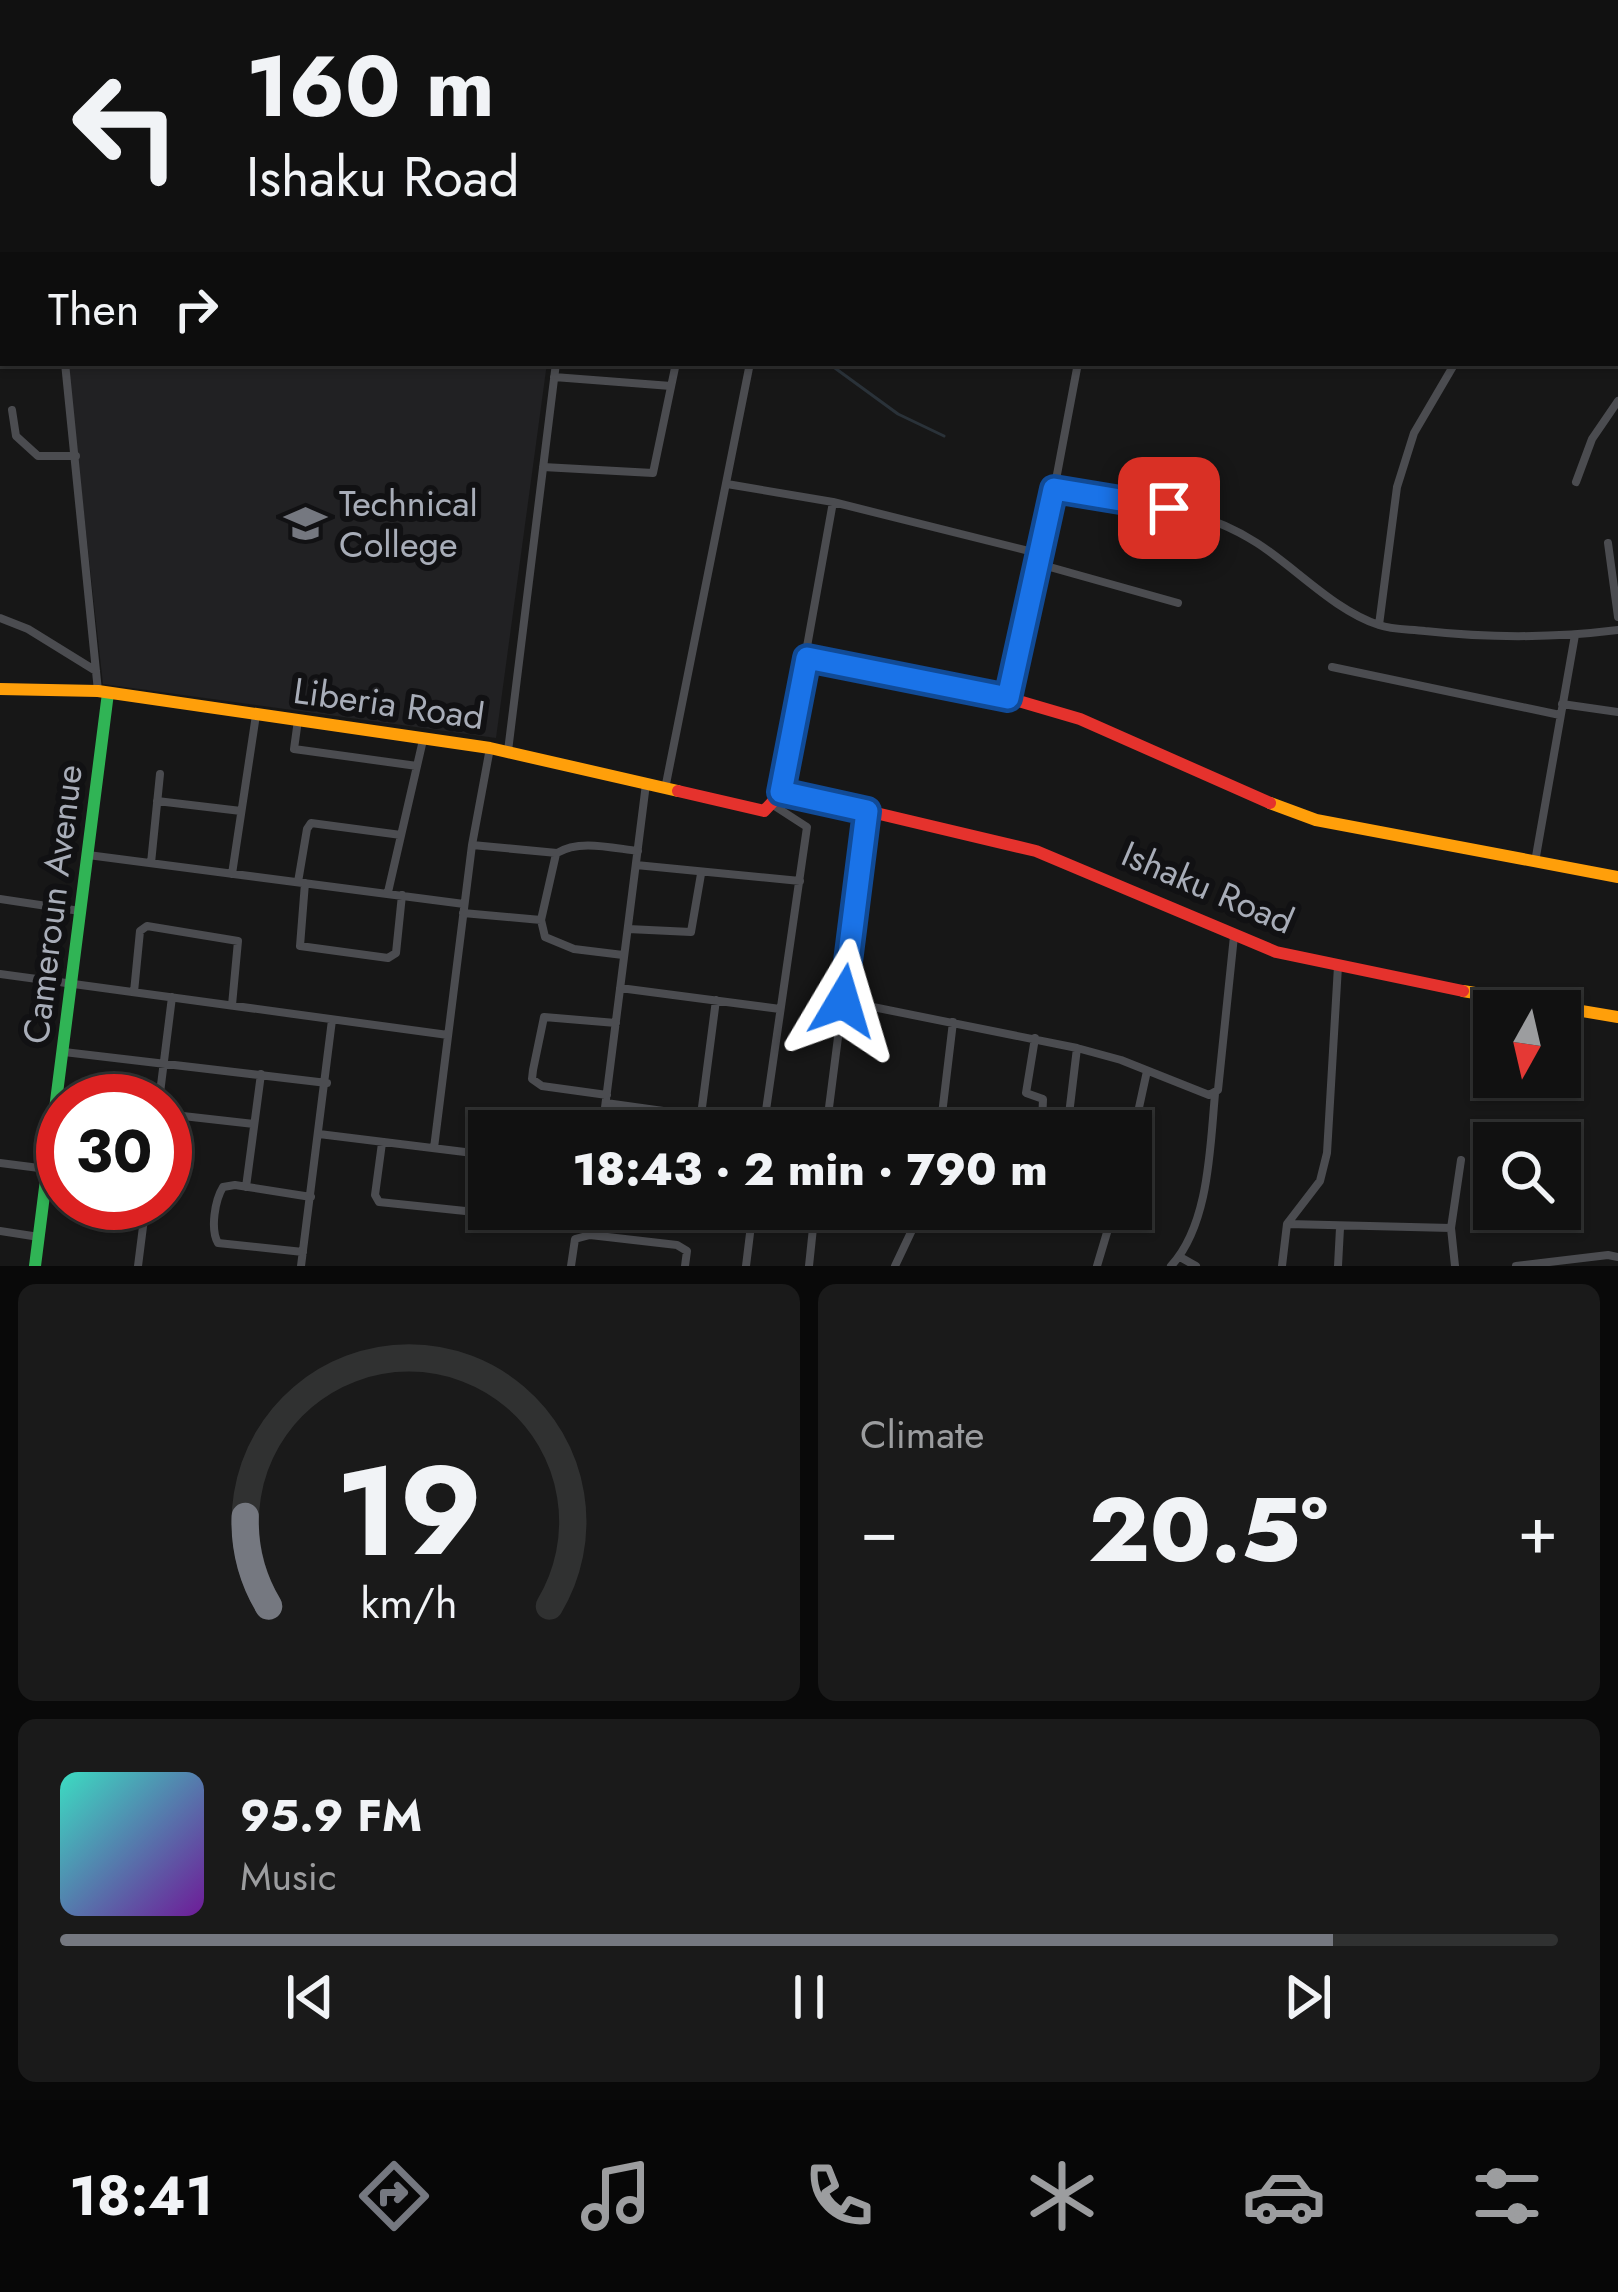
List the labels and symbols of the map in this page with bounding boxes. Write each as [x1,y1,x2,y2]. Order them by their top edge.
pin [1118,457,1220,559]
place label: Technical College [339,477,478,570]
school or university icon: Technical College [282,501,328,547]
street label: Liberia Road [290,664,488,742]
street label: Cameroun Avenue [9,761,95,1047]
street label: Ishaku Road [1114,827,1302,947]
position arrow [780,938,906,1064]
north arrow [1473,990,1581,1098]
speed limit sign: 30 [36,1074,192,1230]

